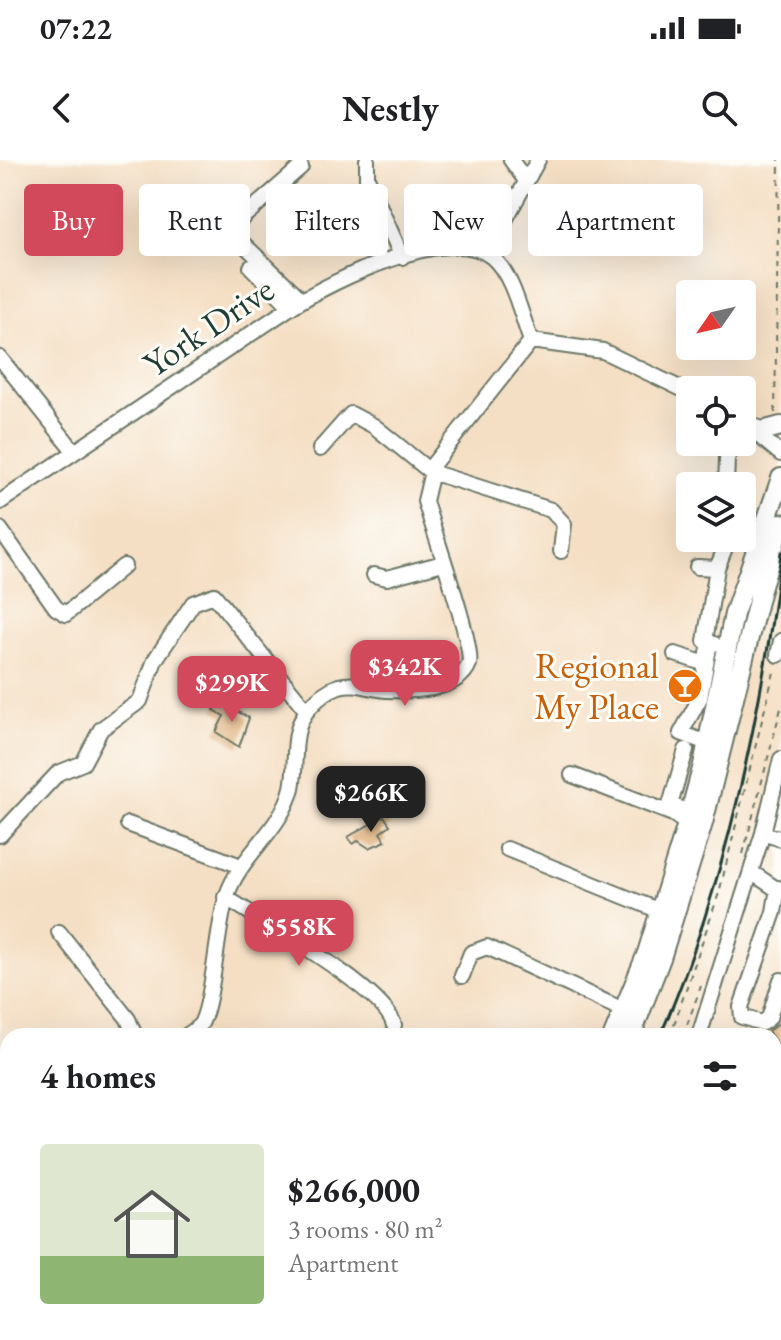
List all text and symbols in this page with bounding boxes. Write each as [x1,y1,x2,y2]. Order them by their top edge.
text: 07:22 [40,9,112,48]
text: Nestly [342,85,439,132]
icon: back [40,86,84,130]
icon: search [697,86,741,130]
chip: Buy [24,184,123,256]
chip: Rent [139,184,250,256]
chip: Filters [266,184,388,256]
chip: New [404,184,512,256]
chip: Apartment [528,184,703,256]
street label: York Drive [134,266,283,387]
north arrow [676,280,756,360]
map controls [676,280,756,552]
button: locate [676,376,756,456]
button: layers [676,472,756,552]
pin: $342K [349,640,461,708]
place label: Regional My Place [534,642,659,730]
text: $342K [368,649,442,683]
pin: $299K [176,656,288,724]
text: $299K [195,665,269,699]
bar icon: Regional My Place [666,667,704,705]
pin: $266K [315,766,427,834]
text: $266K [334,775,408,809]
pin: $558K [243,900,355,968]
text: $558K [262,909,336,943]
text: 4 homes [40,1054,156,1098]
icon: filters [698,1054,742,1098]
text: $266,000 [288,1168,420,1212]
icon: home [104,1176,200,1272]
text: 3 rooms · 80 m² [288,1212,443,1246]
text: Apartment [288,1246,398,1280]

